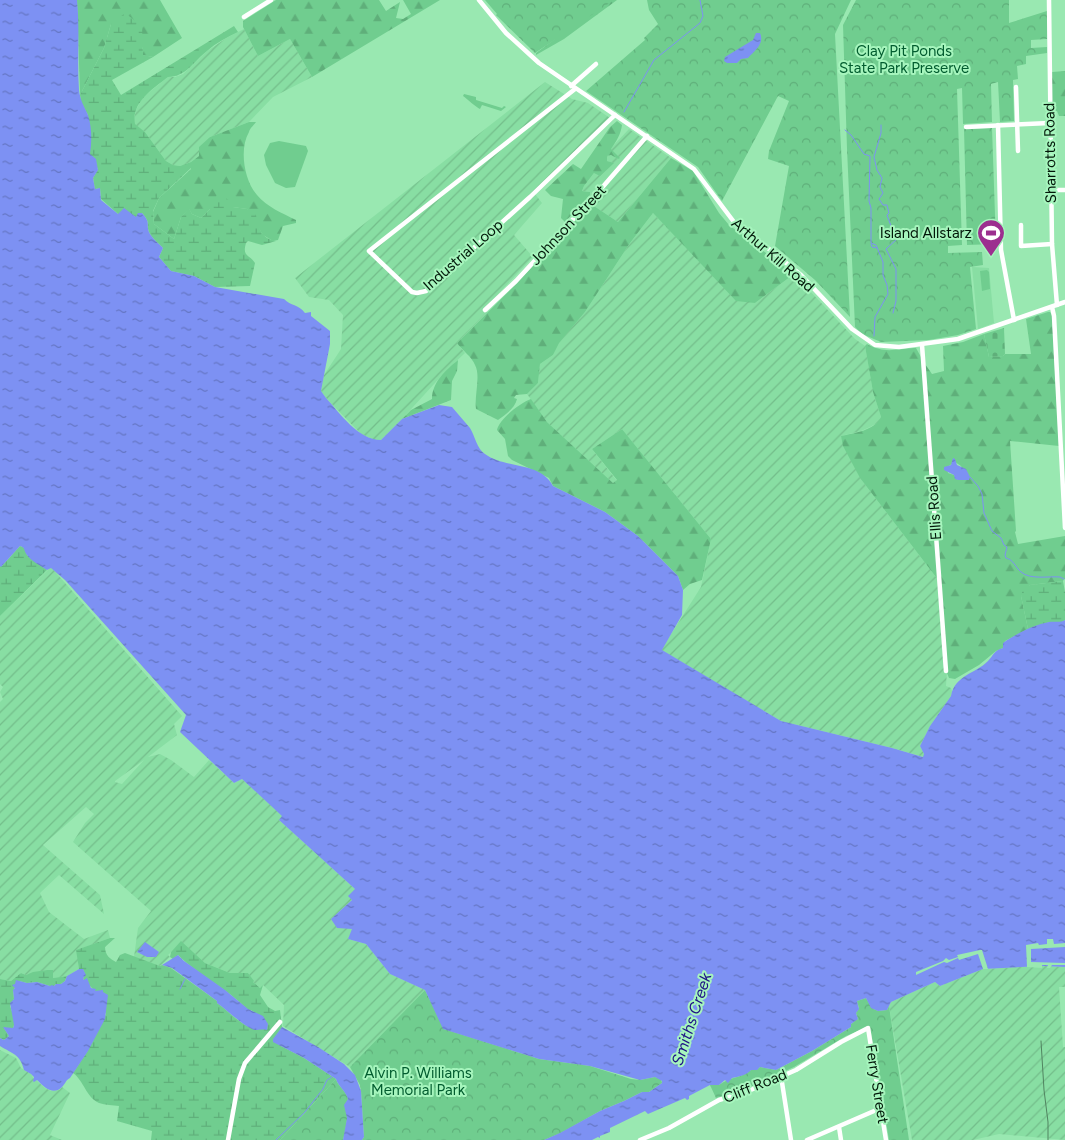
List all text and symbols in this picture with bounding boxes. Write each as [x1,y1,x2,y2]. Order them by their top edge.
park label: Clay Pit Ponds State Park Preserve [839,42,969,77]
street label: Sharrotts Road [1040,103,1060,203]
street label: Johnson Street [526,181,610,269]
street label: Arthur Kill Road [728,214,818,296]
street label: Industrial Loop [420,215,507,294]
sports icon: Island Allstarz [976,218,1006,257]
place label: Island Allstarz [880,224,972,242]
street label: Ellis Road [923,475,945,541]
water label: Smiths Creek [668,969,716,1068]
street label: Ferry Street [862,1043,892,1125]
park label: Alvin P. Williams Memorial Park [364,1064,472,1099]
street label: Cliff Road [721,1065,789,1107]

